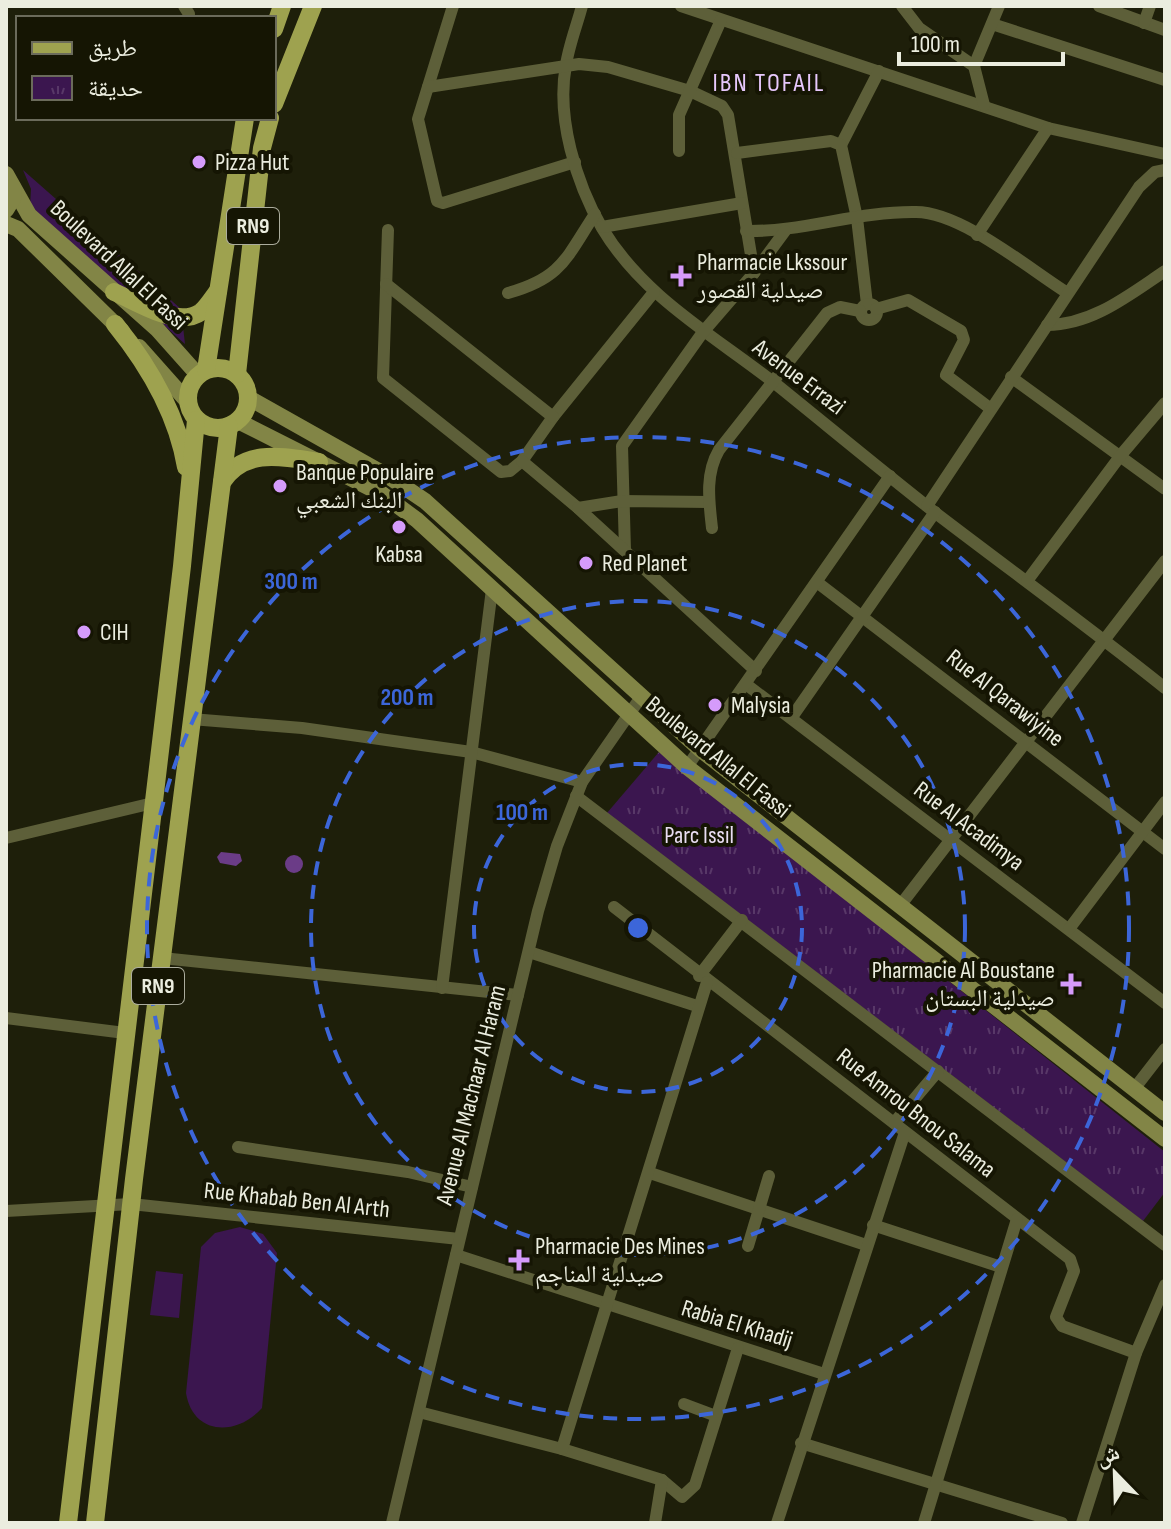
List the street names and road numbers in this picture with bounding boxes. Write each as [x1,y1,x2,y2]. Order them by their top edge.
street label: Boulevard Allal El Fassi [44,194,194,336]
road number: RN9 [227,208,279,244]
street label: Avenue Errazi [746,332,851,421]
street label: Rue Al Qarawiyine [940,643,1070,753]
street label: Boulevard Allal El Fassi [640,690,796,824]
street label: Rue Al Acadimya [908,775,1030,877]
road number: RN9 [132,968,184,1004]
street label: Avenue Al Machaar Al Haram [429,982,512,1209]
street label: Rue Amrou Bnou Salama [831,1042,1001,1184]
street label: Rue Khabab Ben Al Arth [203,1176,391,1224]
street label: Rabia El Khadij [678,1293,796,1355]

